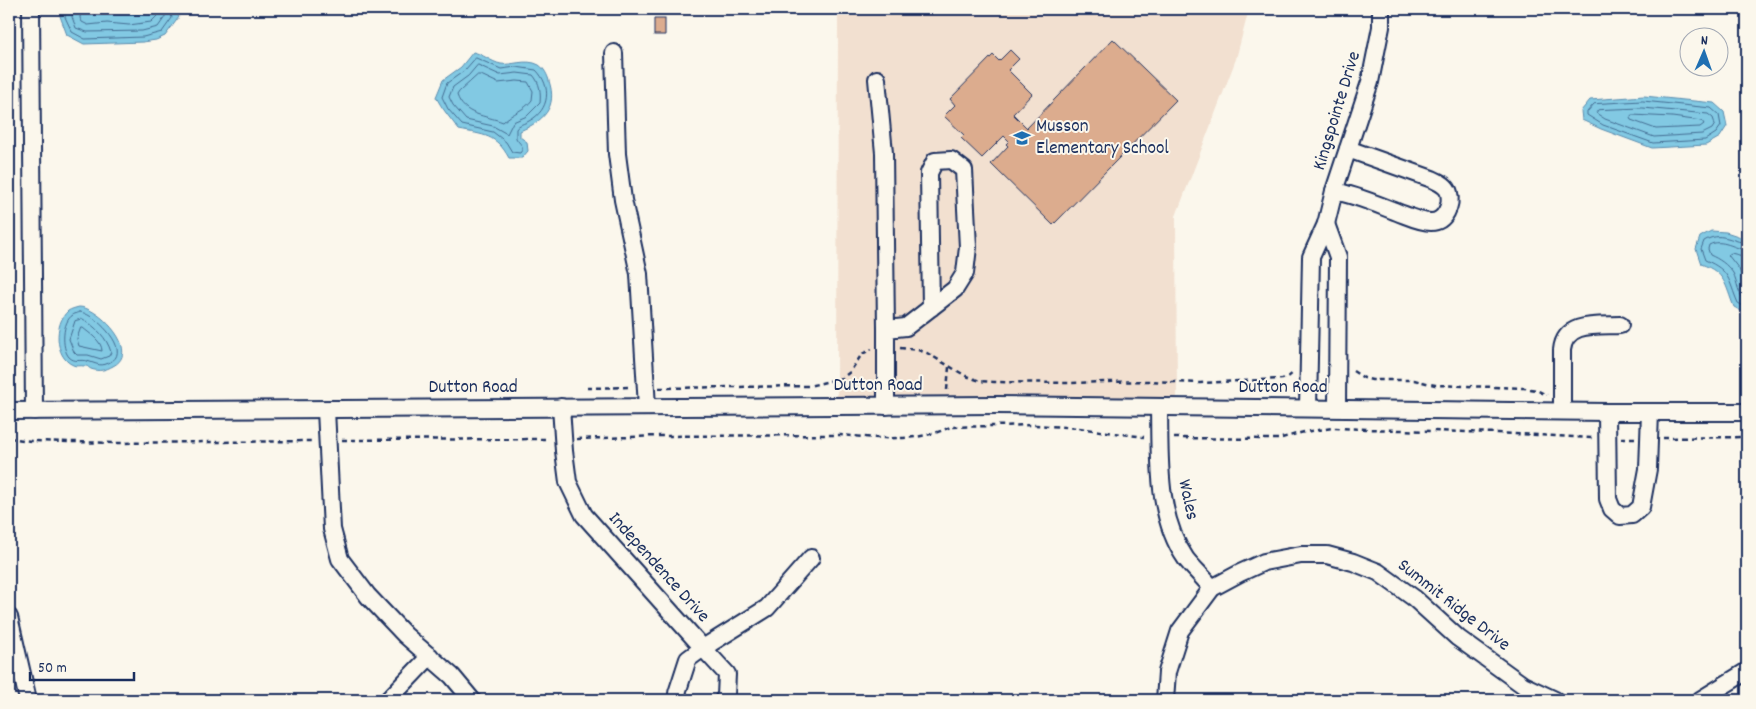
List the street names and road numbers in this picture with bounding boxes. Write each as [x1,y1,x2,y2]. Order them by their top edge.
street label: Kingspointe Drive [1307,48,1369,174]
street label: Dutton Road [833,373,923,400]
street label: Dutton Road [428,375,518,402]
street label: Dutton Road [1238,375,1328,402]
street label: Wales [1170,477,1204,523]
street label: Independence Drive [601,507,715,629]
street label: Summit Ridge Drive [1391,553,1515,659]

